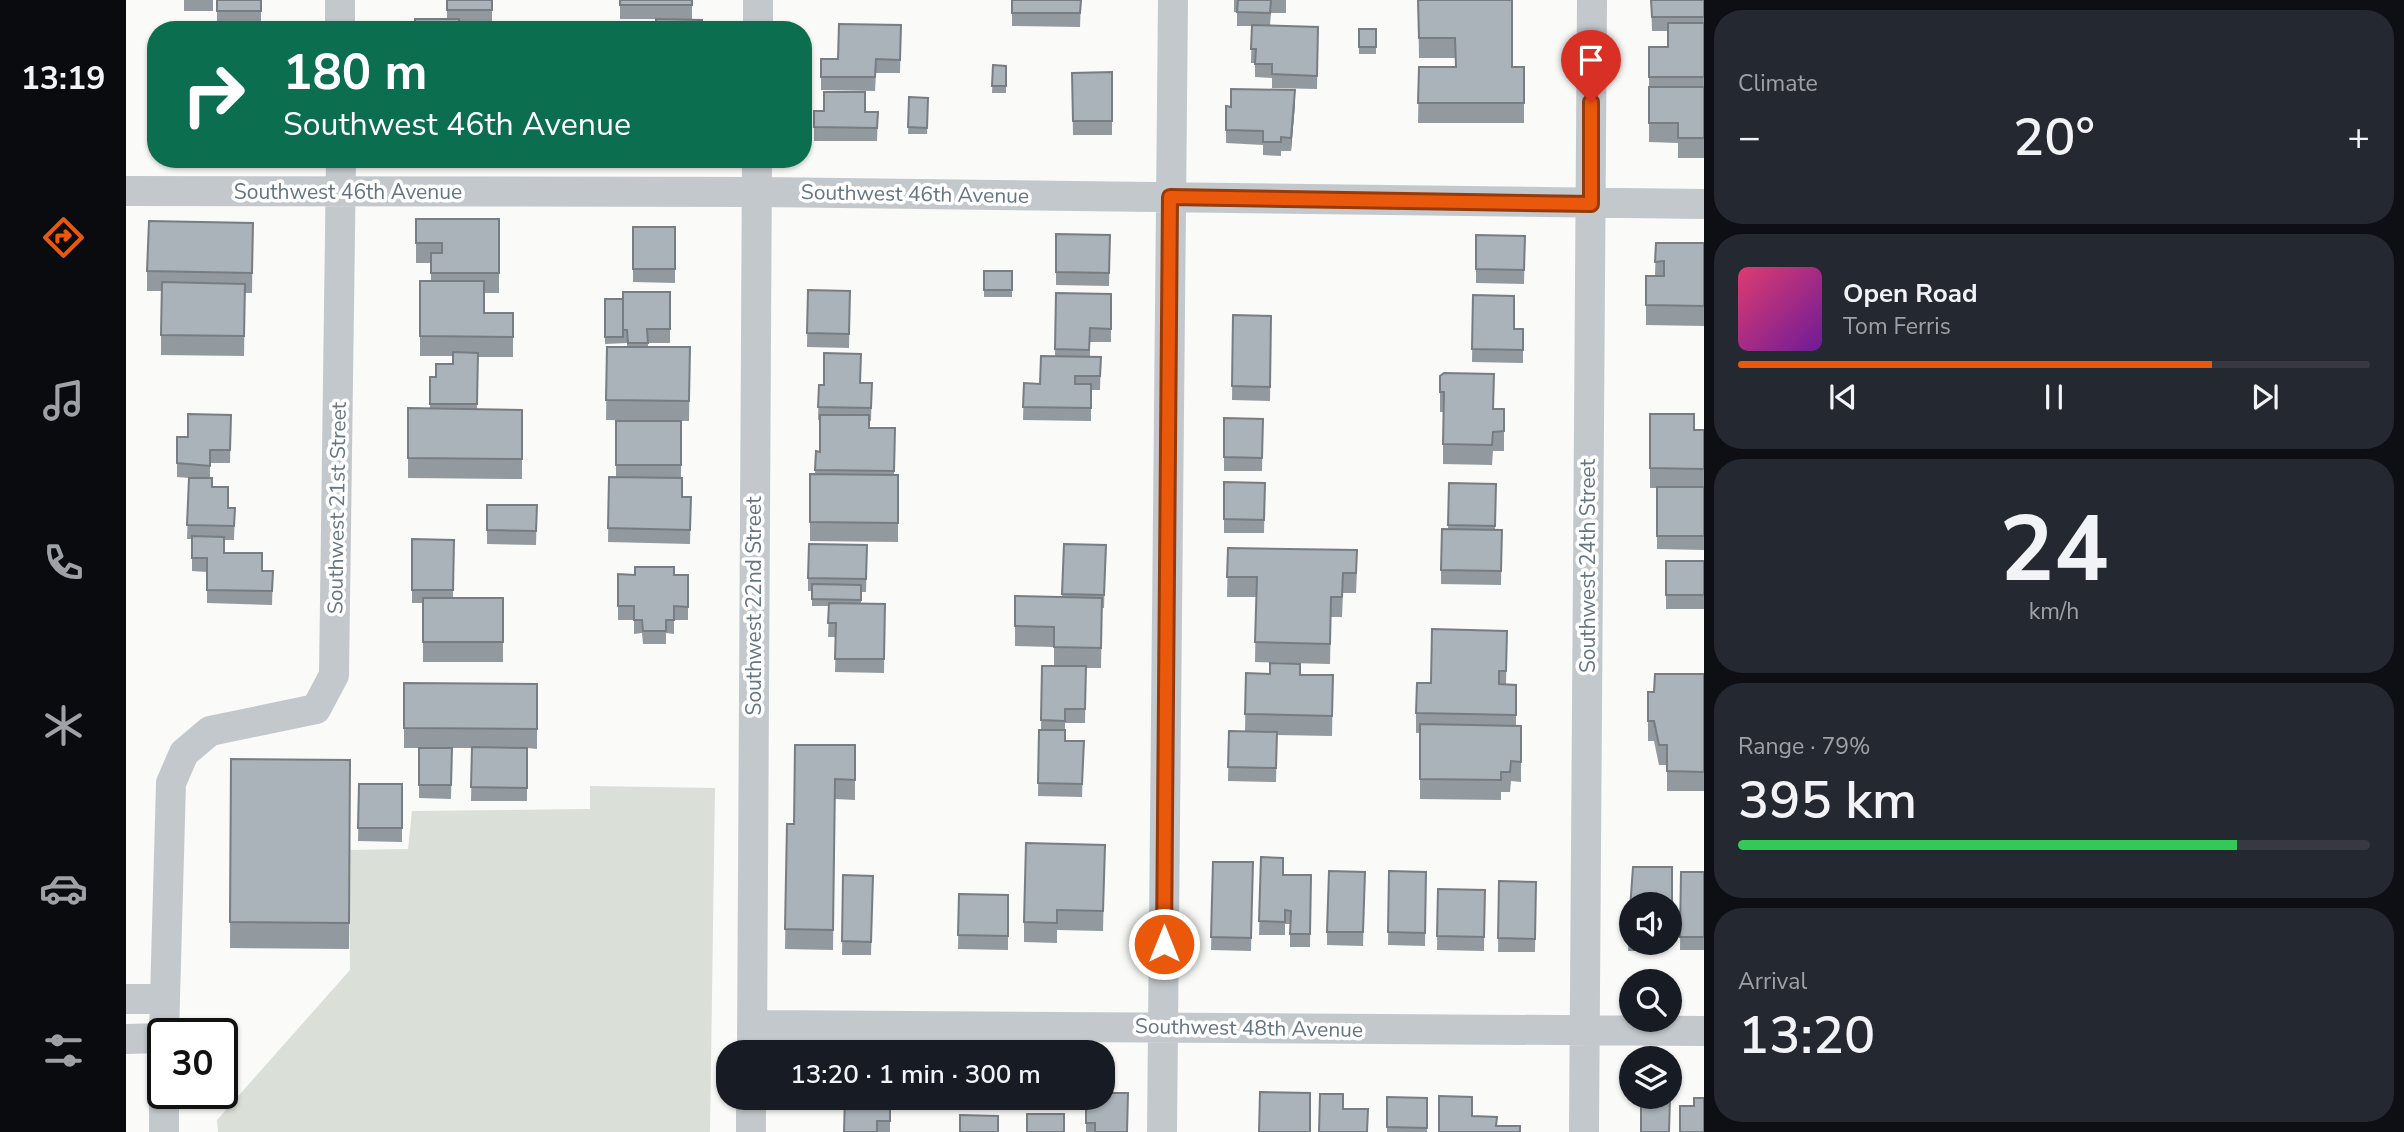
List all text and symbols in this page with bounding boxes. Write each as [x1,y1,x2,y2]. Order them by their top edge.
pin [1561,30,1621,102]
text: 180 m [283,39,427,106]
icon: arrive [1572,41,1610,79]
icon: right [168,49,259,140]
text: 13:19 [21,57,105,100]
text: Climate [1738,68,1818,99]
text: 20° [2013,102,2095,173]
text: Southwest 46th Avenue [283,103,631,146]
text: − [1738,112,1761,163]
text: + [2347,112,2370,163]
street label: Southwest 46th Avenue [234,178,462,206]
street label: Southwest 46th Avenue [801,178,1029,210]
icon: directions [39,213,88,262]
text: Open Road [1843,276,1978,311]
text: Tom Ferris [1843,311,1951,342]
icon: music [39,376,88,425]
icon: previous [1824,378,1862,416]
icon: pause [2035,378,2073,416]
icon: next [2246,378,2284,416]
street label: Southwest 21st Street [321,401,353,614]
street label: Southwest 24th Street [1574,458,1602,673]
text: 24 [1999,488,2109,612]
street label: Southwest 22nd Street [740,496,768,716]
icon: phone [39,538,88,587]
text: km/h [2029,596,2079,627]
icon: climate [39,701,88,750]
text: Range · 79% [1738,731,1870,762]
text: 395 km [1738,765,1917,836]
icon: car [39,864,88,913]
map controls [1619,892,1682,1109]
button: sound [1619,892,1682,955]
position arrow [1127,907,1201,981]
text: Arrival [1738,966,1807,997]
button: search [1619,969,1682,1032]
text: 13:20 [1738,1000,1875,1071]
street label: Southwest 48th Avenue [1135,1012,1363,1044]
speed limit sign: 30 [147,1018,238,1109]
icon: filters [39,1026,88,1075]
button: layers [1619,1046,1682,1109]
text: 13:20 · 1 min · 300 m [790,1057,1041,1092]

